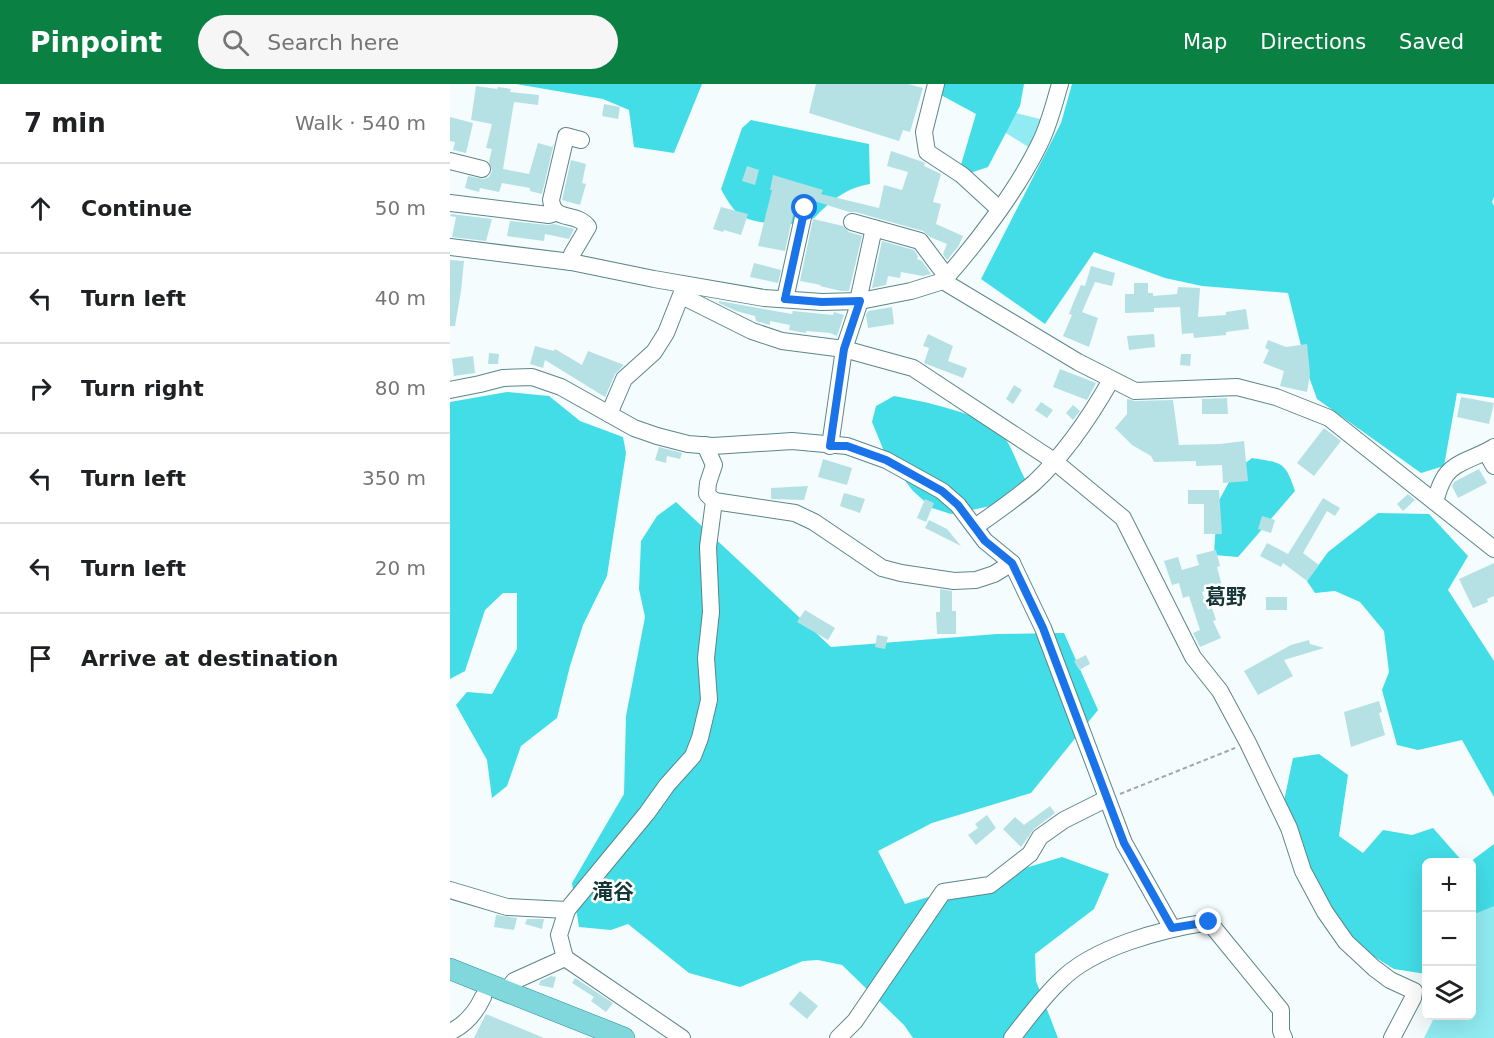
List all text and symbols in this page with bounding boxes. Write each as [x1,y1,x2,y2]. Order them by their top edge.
search box [198,15,618,69]
text: Pinpoint [30,26,162,59]
icon: search [219,26,252,59]
text: Search here [267,30,399,55]
text: Map [1183,30,1227,54]
text: Directions [1260,30,1366,54]
text: Saved [1399,30,1464,54]
text: 7 min [24,108,106,138]
text: Walk · 540 m [295,111,426,135]
icon: ahead [24,192,57,225]
route start [791,194,817,220]
text: Continue [81,196,192,221]
text: 50 m [375,196,426,220]
icon: left [24,282,57,315]
text: Turn left [81,286,186,311]
text: 40 m [375,286,426,310]
icon: right [24,372,57,405]
text: Turn right [81,376,204,401]
text: 80 m [375,376,426,400]
icon: left [24,462,57,495]
text: Turn left [81,466,186,491]
text: 350 m [362,466,426,490]
icon: left [24,552,57,585]
text: Turn left [81,556,186,581]
text: 20 m [375,556,426,580]
district label: 葛野 [1205,585,1247,609]
icon: arrive [24,642,57,675]
text: Arrive at destination [81,646,338,671]
map controls [1422,858,1476,1020]
button: + [1422,858,1476,912]
district label: 滝谷 [592,880,634,904]
route end [1195,908,1221,934]
button: − [1422,912,1476,966]
button: layers [1422,966,1476,1020]

